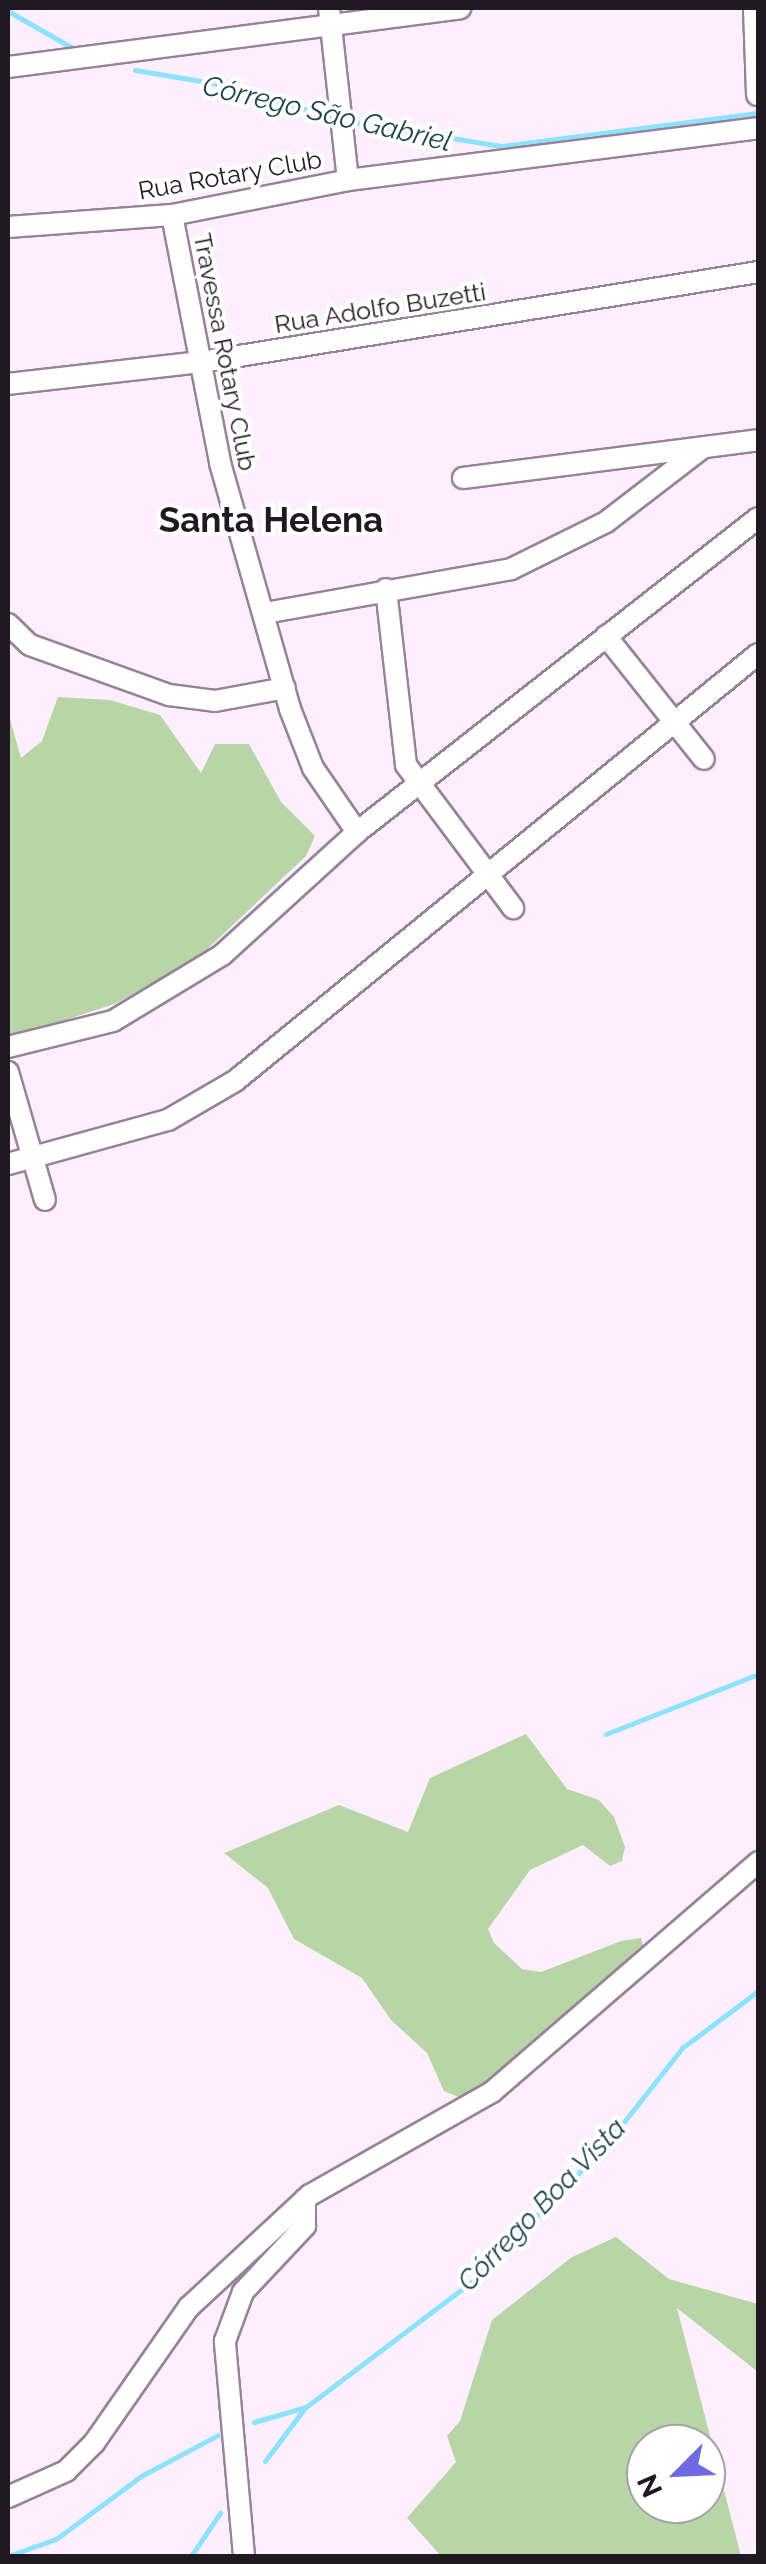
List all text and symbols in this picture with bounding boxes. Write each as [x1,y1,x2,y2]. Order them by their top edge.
water label: Córrego São Gabriel [199,69,455,159]
street label: Rua Rotary Club [136,144,324,206]
street label: Travessa Rotary Club [187,230,263,474]
street label: Rua Adolfo Buzetti [272,276,488,340]
district label: Santa Helena [159,499,383,541]
water label: Córrego Boa Vista [451,2111,633,2299]
north arrow [626,2424,726,2524]
text: N [631,2469,669,2502]

